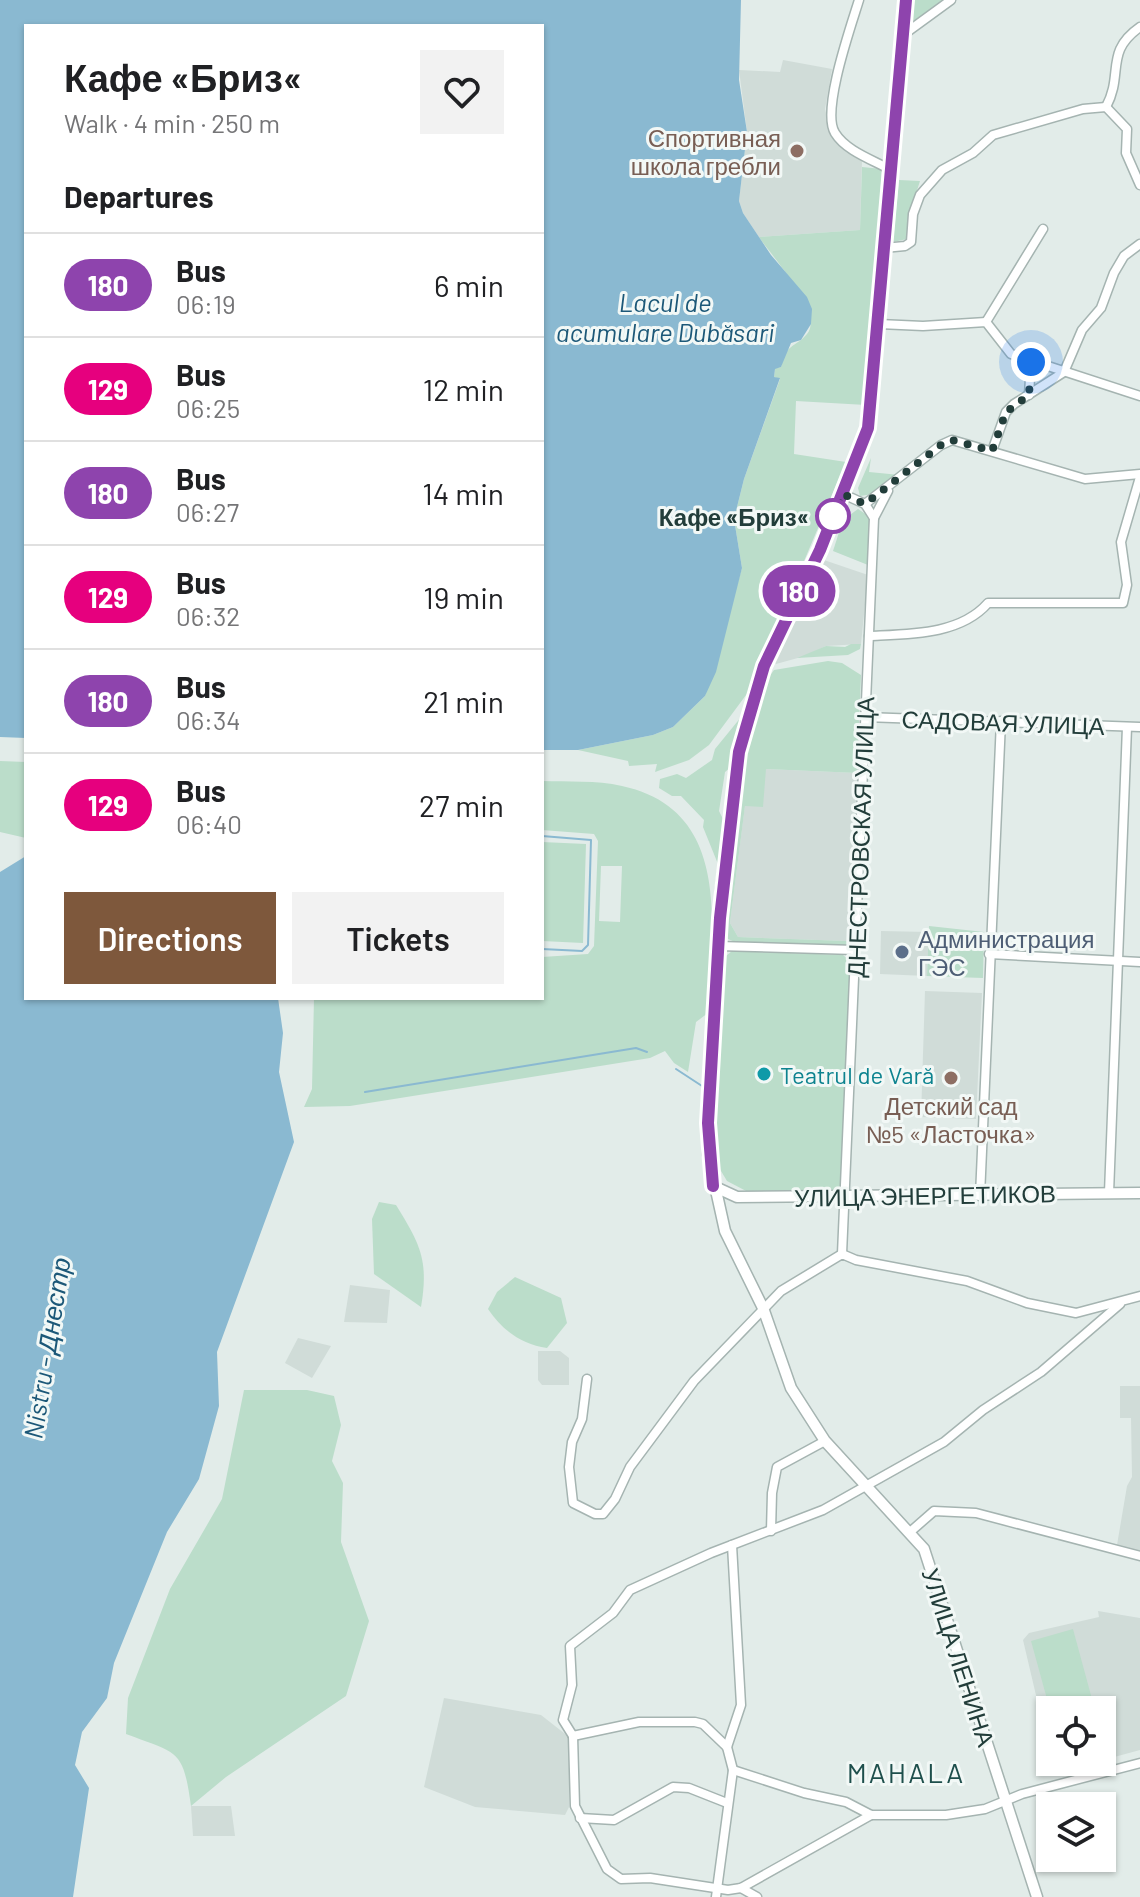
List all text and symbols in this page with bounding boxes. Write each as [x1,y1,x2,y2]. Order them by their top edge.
button: heart [420,50,504,134]
text: Кафе «Бриз« [64,54,303,100]
text: Walk · 4 min · 250 m [64,107,280,138]
place label: Спортивная школа гребли [631,123,781,180]
marker: Спортивная школа гребли [788,142,806,160]
text: Departures [64,178,214,214]
text: Bus [176,252,226,288]
text: 6 min [434,267,504,303]
text: 180 [87,268,129,302]
water label: Lacul de acumulare Dubăsari [556,286,775,347]
text: 06:19 [176,288,236,319]
your location [1011,342,1051,382]
text: Bus [176,356,226,392]
text: 12 min [423,371,504,407]
text: 129 [88,372,128,406]
text: 06:25 [176,392,240,423]
text: Bus [176,460,226,496]
text: 14 min [422,475,504,511]
text: 180 [87,476,129,510]
text: 06:27 [176,496,239,527]
marker: Кафе «Бриз« [816,499,850,533]
place label: Кафе «Бриз« [659,502,809,531]
text: Bus [176,564,226,600]
line badge: 180 [753,565,845,617]
text: 180 [778,574,820,608]
text: 19 min [423,579,504,615]
text: 129 [88,580,128,614]
text: 06:32 [176,600,240,631]
text: Bus [176,668,226,704]
text: 21 min [423,683,504,719]
text: 180 [87,684,129,718]
street label: ДНЕСТРОВСКАЯ УЛИЦА [841,696,879,978]
text: 06:34 [176,704,241,735]
street label: САДОВАЯ УЛИЦА [901,704,1105,740]
text: Bus [176,772,226,808]
text: 27 min [419,787,504,823]
text: 129 [88,788,128,822]
text: 06:40 [176,808,242,839]
button: Directions [64,892,276,984]
button: Tickets [292,892,504,984]
place label: Администрация ГЭС [918,924,1094,981]
marker: Администрация ГЭС [893,943,911,961]
place label: Teatrul de Vară [780,1060,934,1089]
marker: Teatrul de Vară [755,1065,773,1083]
marker: Детский сад №5 «Ласточка» [942,1069,960,1087]
place label: Детский сад №5 «Ласточка» [866,1091,1036,1148]
street label: УЛИЦА ЭНЕРГЕТИКОВ [794,1178,1056,1212]
water label: Nistru - Днестр [16,1255,76,1441]
street label: УЛИЦА ЛЕНИНА [917,1564,1001,1750]
map controls [1036,1696,1116,1872]
button: locate [1036,1696,1116,1776]
district label: MAHALA [847,1755,965,1789]
button: layers [1036,1792,1116,1872]

